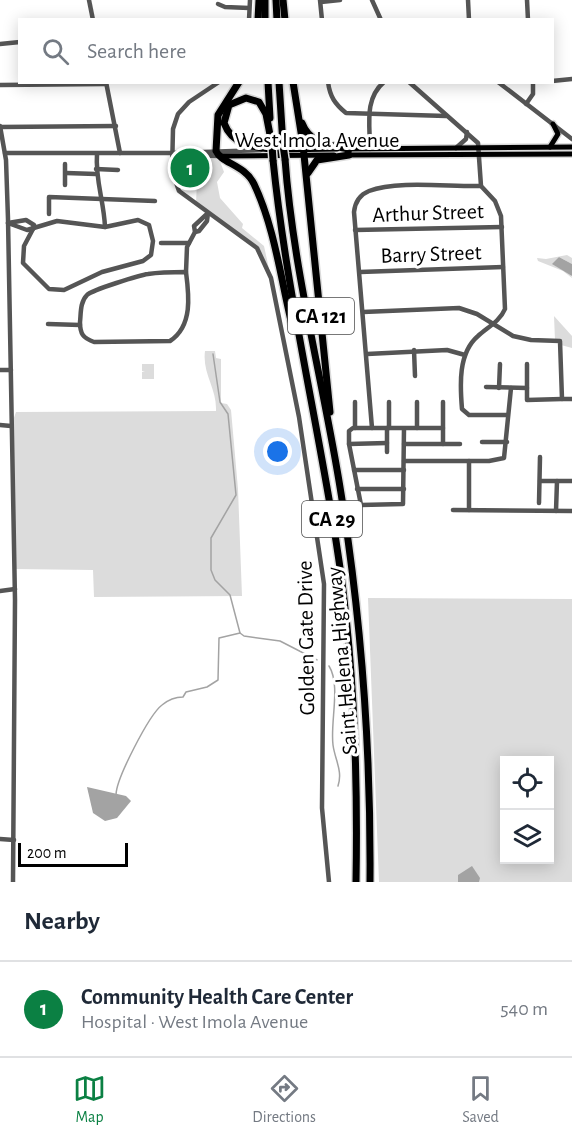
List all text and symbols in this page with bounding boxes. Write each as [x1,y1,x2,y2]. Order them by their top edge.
search box [18,18,554,84]
icon: search [39,35,72,68]
text: Search here [87,40,186,62]
street label: West Imola Avenue [234,129,400,151]
pin: 1 [170,146,210,190]
street label: Arthur Street [372,200,484,226]
street label: Barry Street [380,241,482,267]
road number: CA 121 [288,298,354,334]
your location [263,437,292,466]
road number: CA 29 [302,501,362,537]
street label: Golden Gate Drive [294,560,318,716]
street label: Saint Helena Highway [323,565,361,756]
map controls [500,756,554,864]
button: locate [500,756,554,810]
button: layers [500,810,554,864]
scale bar [18,840,128,868]
text: 200 m [27,845,67,861]
text: Nearby [24,908,100,934]
text: Community Health Care Center [81,986,353,1008]
text: 1 [40,999,47,1019]
text: 540 m [500,999,548,1019]
text: Hospital · West Imola Avenue [81,1012,308,1032]
tab: Map [73,1072,106,1127]
tab: Directions [252,1072,316,1127]
tab: Saved [462,1072,499,1127]

